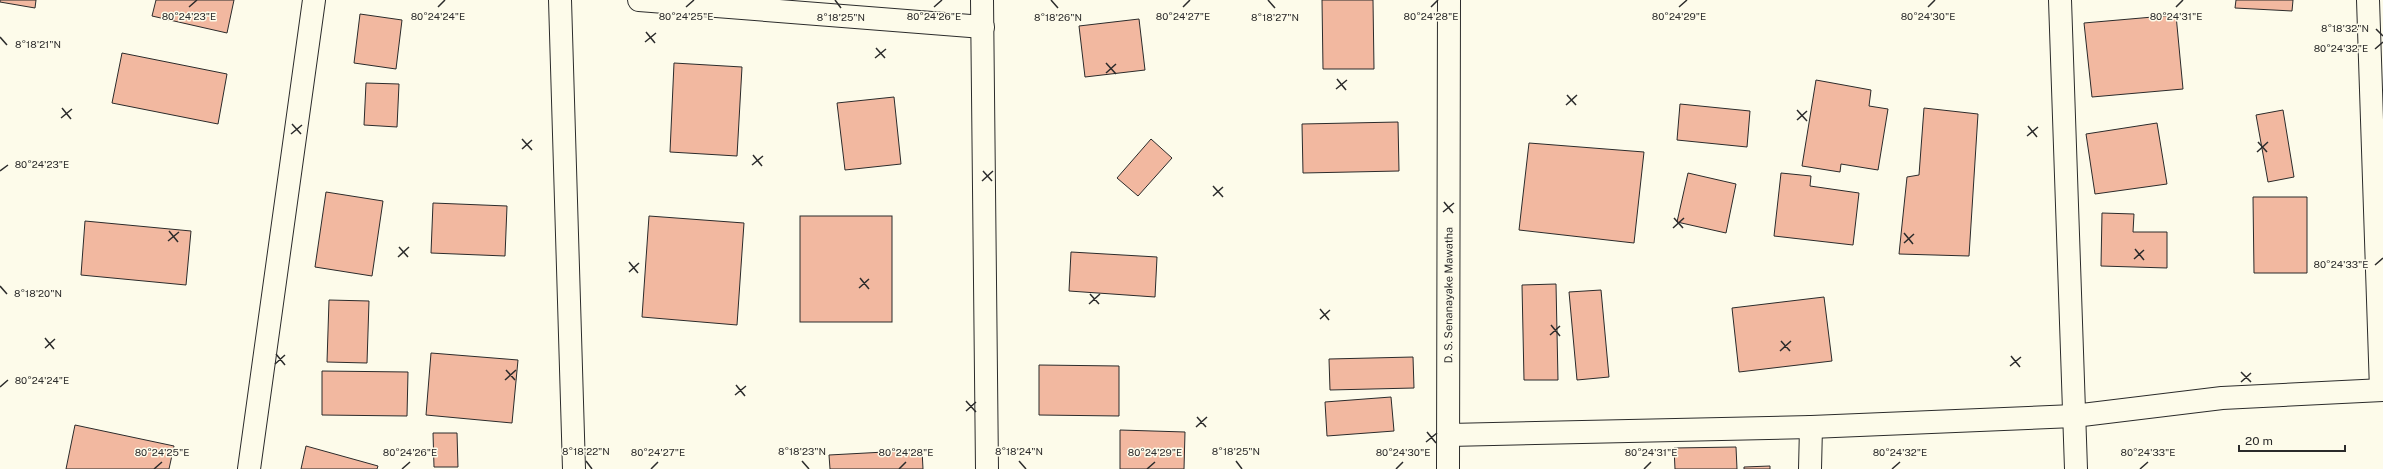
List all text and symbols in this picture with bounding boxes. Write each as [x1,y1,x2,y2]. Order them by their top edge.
text: 80°24'23"E [162,10,216,22]
text: 80°24'24"E [411,10,465,22]
text: 80°24'25"E [659,10,713,22]
text: 80°24'26"E [907,10,961,22]
text: 80°24'27"E [1156,10,1210,22]
text: 80°24'28"E [1404,10,1458,22]
text: 80°24'29"E [1652,10,1706,22]
text: 80°24'30"E [1901,10,1955,22]
text: 80°24'31"E [2150,10,2202,22]
text: 8°18'25"N [817,11,865,23]
text: 8°18'26"N [1034,11,1082,23]
text: 8°18'27"N [1251,11,1299,23]
text: 8°18'32"N [2321,22,2369,34]
text: 8°18'21"N [15,38,61,50]
text: 80°24'32"E [2314,42,2368,54]
text: 80°24'23"E [15,158,69,170]
street label: D. S. Senanayake Mawatha [1442,227,1455,363]
text: 80°24'33"E [2314,258,2368,270]
text: 8°18'20"N [14,287,62,299]
text: 80°24'24"E [15,374,69,386]
scale bar [2239,427,2345,453]
text: 20 m [2245,434,2273,448]
text: 8°18'22"N [562,445,610,457]
text: 8°18'23"N [778,445,826,457]
text: 8°18'24"N [995,445,1043,457]
text: 8°18'25"N [1212,445,1260,457]
text: 80°24'25"E [135,446,189,458]
text: 80°24'26"E [383,446,437,458]
text: 80°24'27"E [631,446,685,458]
text: 80°24'28"E [879,446,933,458]
text: 80°24'29"E [1128,446,1182,458]
text: 80°24'30"E [1376,446,1430,458]
text: 80°24'31"E [1625,446,1677,458]
text: 80°24'32"E [1873,446,1927,458]
text: 80°24'33"E [2121,446,2175,458]

